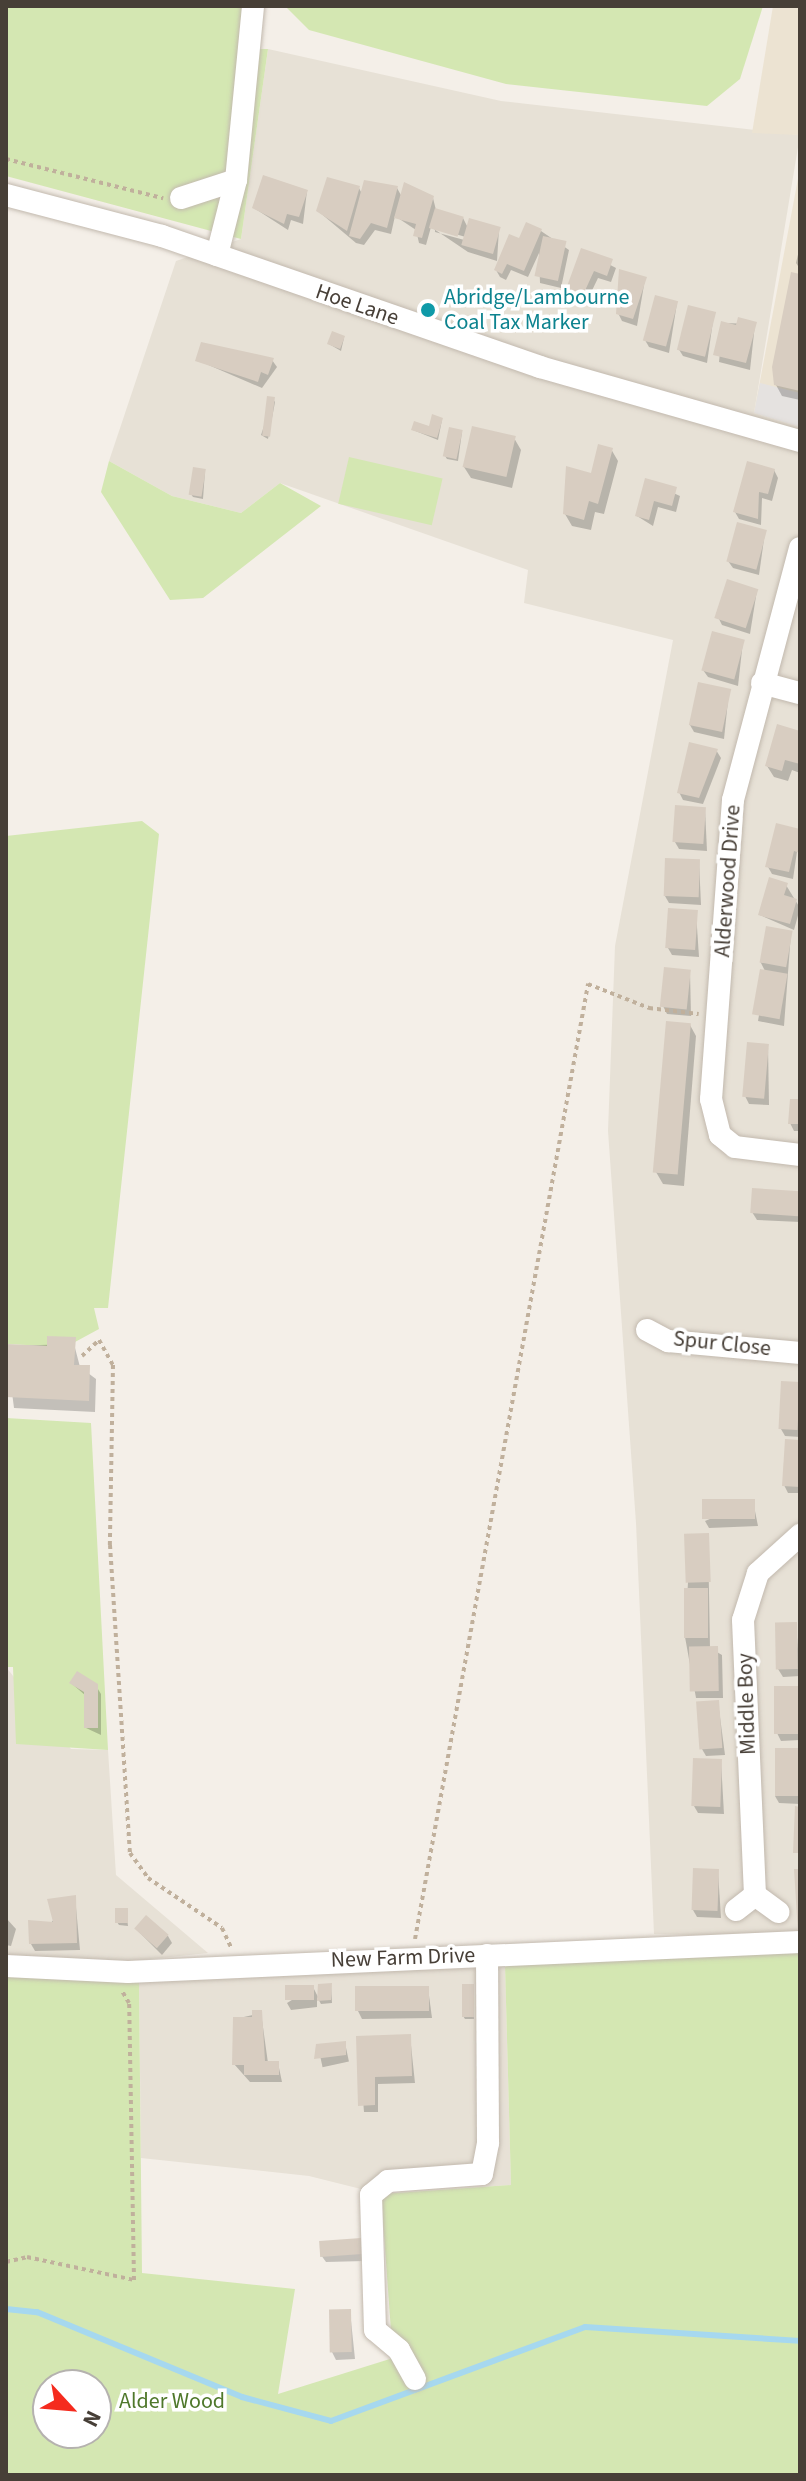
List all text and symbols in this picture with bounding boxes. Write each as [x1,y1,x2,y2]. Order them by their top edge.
street label: Hoe Lane [312,278,402,332]
place label: Abridge/Lambourne Coal Tax Marker [444,284,629,336]
marker: Abridge/Lambourne Coal Tax Marker [419,301,437,319]
street label: Alderwood Drive [710,804,746,958]
street label: Spur Close [672,1326,772,1362]
street label: Middle Boy [732,1653,762,1755]
street label: New Farm Drive [330,1942,476,1974]
north arrow [32,2369,112,2449]
park label: Alder Wood [119,2389,225,2415]
text: N [74,2405,109,2432]

